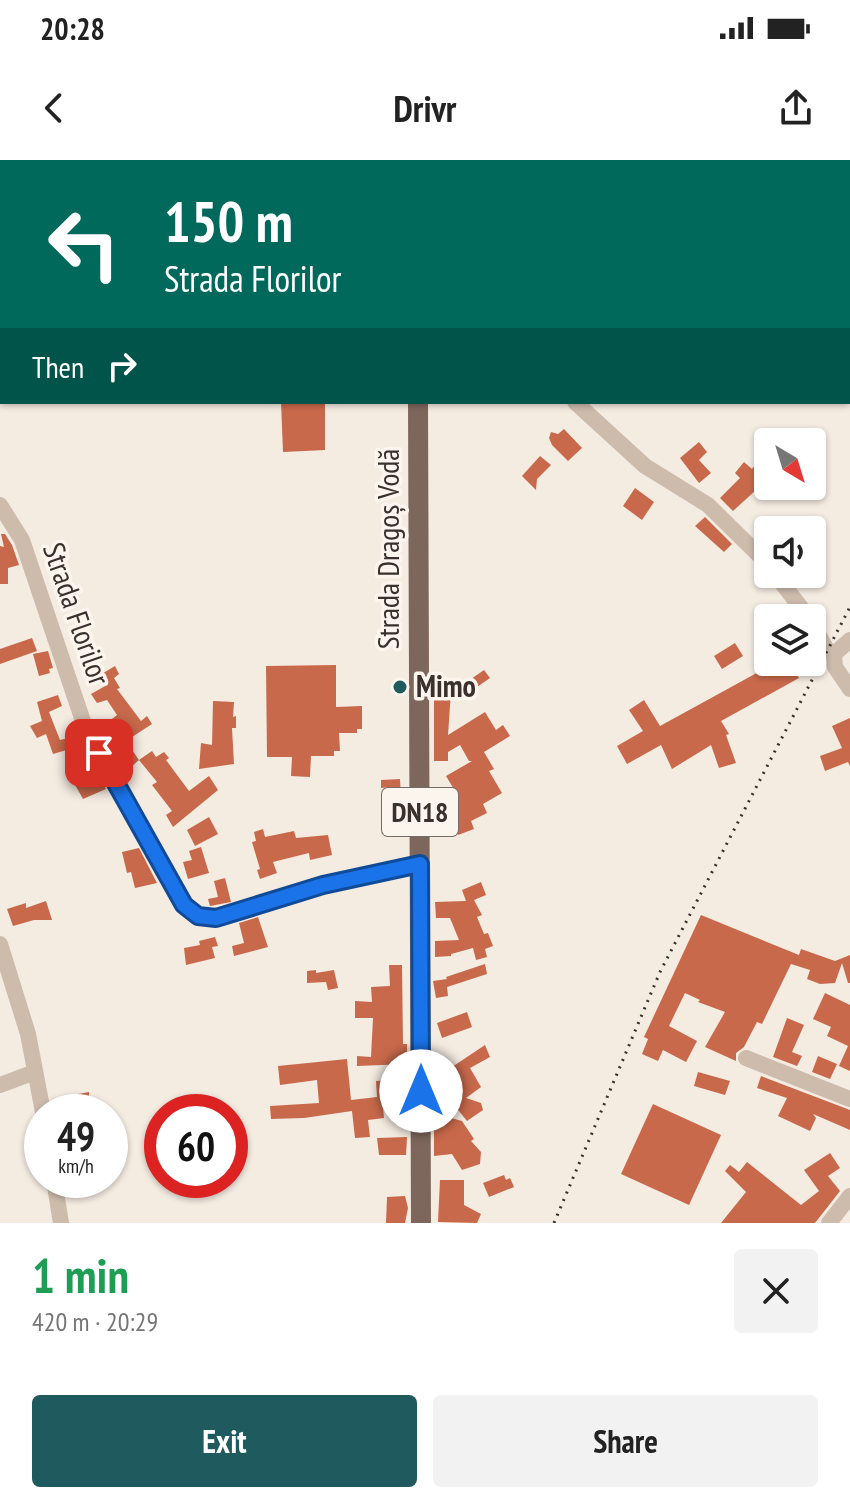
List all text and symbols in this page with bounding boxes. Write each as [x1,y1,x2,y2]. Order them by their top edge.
text: 20:28 [40,9,105,48]
text: Drivr [394,85,456,132]
icon: back [32,86,76,130]
icon: share [774,86,818,130]
text: 150 m [164,185,293,257]
icon: left [32,192,136,296]
text: Strada Florilor [164,255,341,302]
icon: right [100,344,144,388]
text: Then [32,347,84,386]
north arrow [754,428,826,500]
map controls [754,428,826,676]
street label: Strada Dragoș Vodă [368,449,407,649]
button: sound [754,516,826,588]
street label: Strada Florilor [35,537,120,691]
button: layers [754,604,826,676]
place label: Mimo [416,666,476,705]
marker: Mimo [391,678,409,696]
pin [65,719,133,787]
icon: arrive [77,731,121,775]
road number: DN18 [382,788,458,836]
position arrow [379,1049,463,1133]
speed limit sign: 60 [144,1094,248,1198]
text: 49 [57,1110,95,1162]
text: km/h [58,1153,94,1179]
text: 1 min [32,1244,129,1306]
button: close [734,1249,818,1333]
text: 420 m · 20:29 [32,1305,158,1338]
button: Exit [32,1395,417,1487]
button: Share [433,1395,818,1487]

